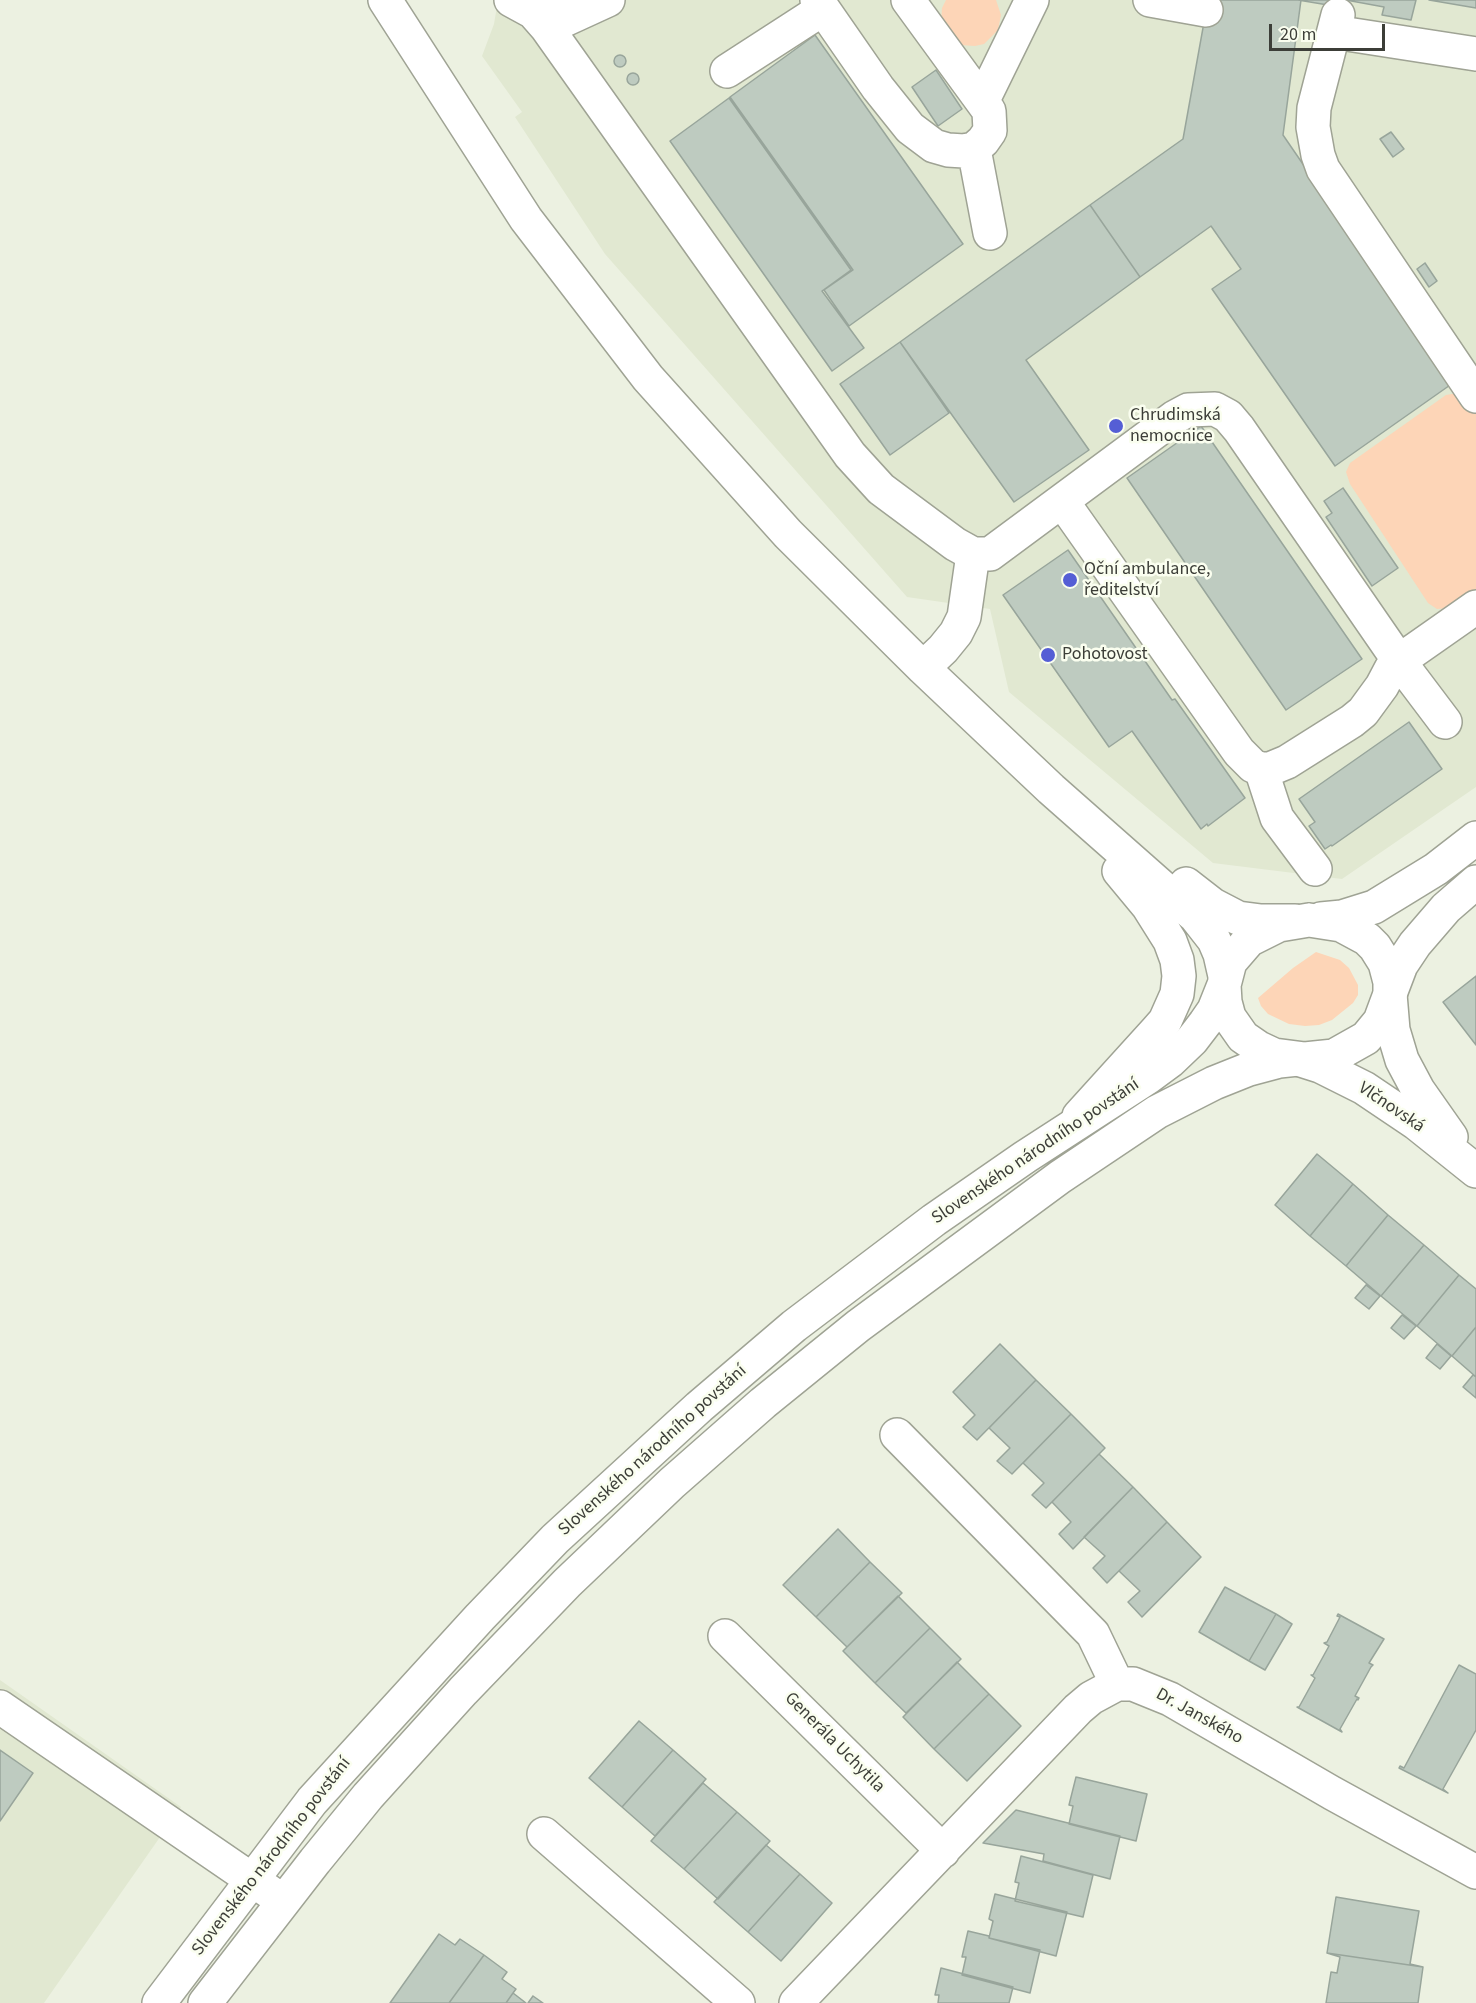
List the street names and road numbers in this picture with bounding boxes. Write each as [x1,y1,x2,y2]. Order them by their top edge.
street label: Slovenského národního povstání [928,1074,1144,1230]
street label: Vlčnovská [1354,1078,1428,1138]
street label: Slovenského národního povstání [554,1361,752,1541]
street label: Dr. Janského [1152,1684,1246,1750]
street label: Generála Uchytila [779,1688,889,1798]
street label: Slovenského národního povstání [188,1754,356,1960]

